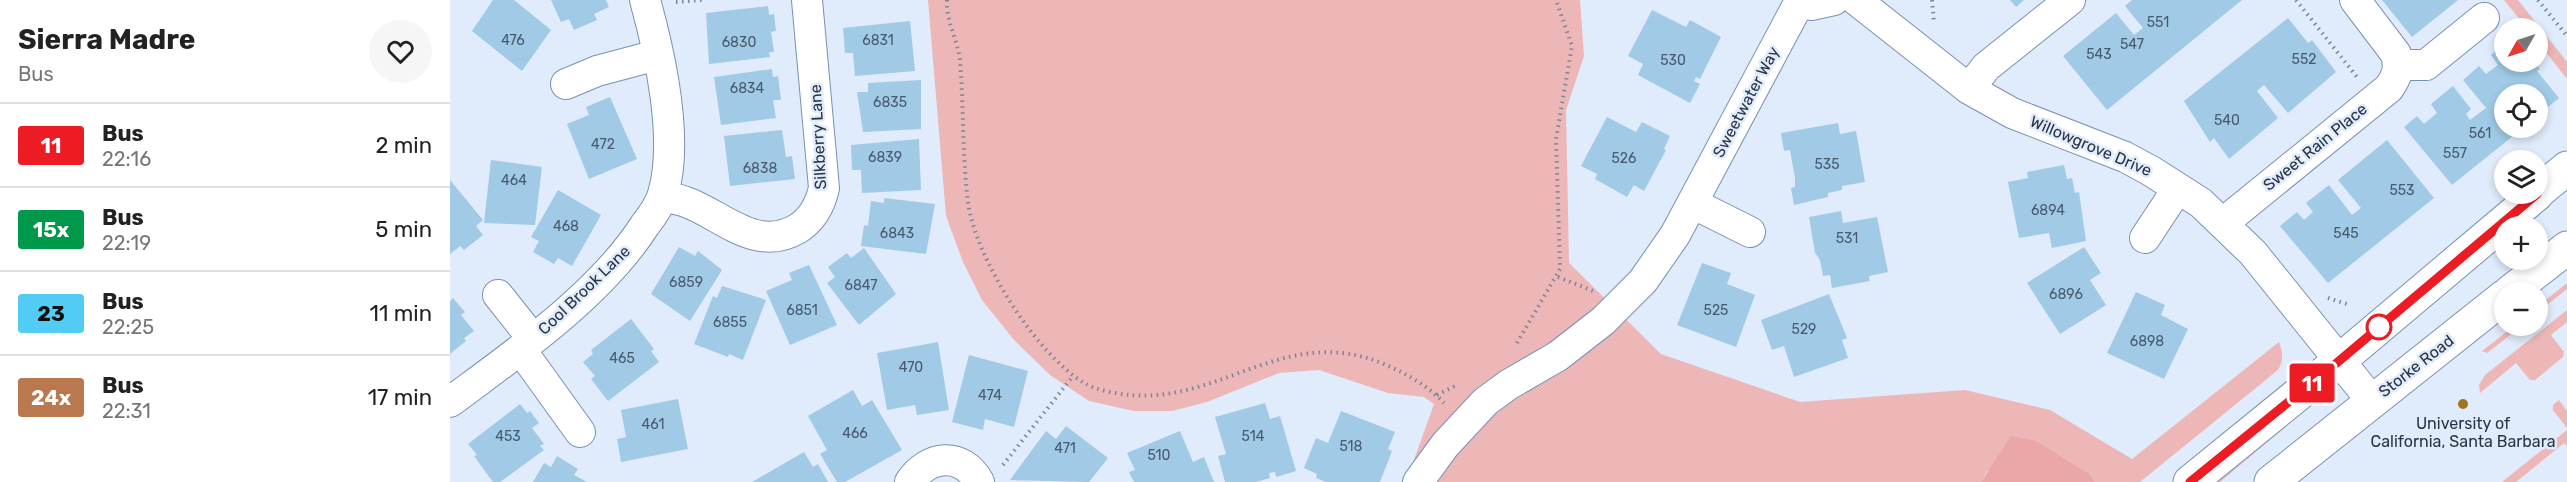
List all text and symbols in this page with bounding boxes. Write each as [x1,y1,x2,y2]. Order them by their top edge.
house number: 551 [2147,14,2169,31]
north arrow [2494,18,2548,72]
map controls [2494,18,2548,336]
button: heart [369,20,432,83]
text: Sierra Madre [18,23,195,56]
house number: 476 [501,32,525,49]
house number: 6831 [862,32,894,49]
house number: 6830 [722,34,756,51]
house number: 547 [2120,36,2144,53]
street label: Sweetwater Way [1709,43,1783,161]
house number: 543 [2086,46,2112,63]
house number: 552 [2292,51,2316,68]
house number: 530 [1660,52,1686,69]
text: Bus [18,62,54,86]
house number: 6834 [730,80,765,97]
street label: Silkberry Lane [806,84,830,190]
button: locate [2494,84,2548,138]
house number: 6835 [873,94,907,111]
street label: Sweet Rain Place [2259,99,2371,195]
street label: Willowgrove Drive [2027,112,2155,180]
house number: 540 [2214,112,2240,129]
text: Bus [102,120,144,147]
house number: 561 [2469,125,2491,142]
text: 2 min [375,132,432,159]
text: 11 [41,133,61,158]
house number: 472 [591,136,615,153]
house number: 557 [2443,145,2467,162]
text: 22:16 [102,147,151,171]
house number: 6839 [868,149,902,166]
house number: 526 [1612,150,1636,167]
button: layers [2494,150,2548,204]
house number: 535 [1814,156,1840,173]
house number: 6838 [743,160,777,177]
house number: 464 [501,172,527,189]
house number: 553 [2389,182,2415,199]
house number: 6894 [2031,202,2065,219]
text: Bus [102,204,144,231]
text: 5 min [375,216,432,243]
button: + [2494,216,2548,270]
text: 15x [33,217,69,242]
house number: 468 [553,218,579,235]
house number: 6843 [880,225,914,242]
house number: 545 [2333,225,2359,242]
house number: 531 [1836,230,1858,247]
text: 22:19 [102,231,151,255]
street label: Cool Brook Lane [534,241,634,339]
house number: 6859 [669,274,703,291]
house number: 6847 [845,277,877,294]
button: − [2494,282,2548,336]
house number: 6896 [2049,286,2083,303]
text: Bus [102,288,144,315]
text: 11 min [370,300,432,327]
text: 23 [37,301,65,326]
house number: 6851 [786,302,818,319]
house number: 525 [1704,302,1728,319]
house number: 6855 [713,314,747,331]
unlabelled marker [2366,314,2392,340]
text: 22:25 [102,315,154,339]
house number: 529 [1792,321,1816,338]
street label: Storke Road [2375,331,2457,401]
house number: 6898 [2130,333,2164,350]
house number: 465 [609,350,635,367]
house number: 470 [899,359,923,376]
line badge: 11 [2285,364,2339,403]
text: 11 [2302,371,2322,396]
text: Bus [102,372,144,399]
text: 17 min [368,384,432,411]
text: 24x [31,385,71,410]
house number: 474 [978,387,1002,404]
marker: University of California, Santa Barbara [2456,397,2470,411]
text: 22:31 [102,399,151,423]
place label: University of California, Santa Barbara [2371,414,2555,451]
house number: 461 [642,416,664,433]
house number: 466 [842,425,868,442]
house number: 453 [495,428,521,445]
house number: 514 [1242,428,1265,445]
house number: 518 [1340,438,1363,455]
house number: 471 [1054,440,1076,457]
house number: 510 [1148,447,1171,464]

